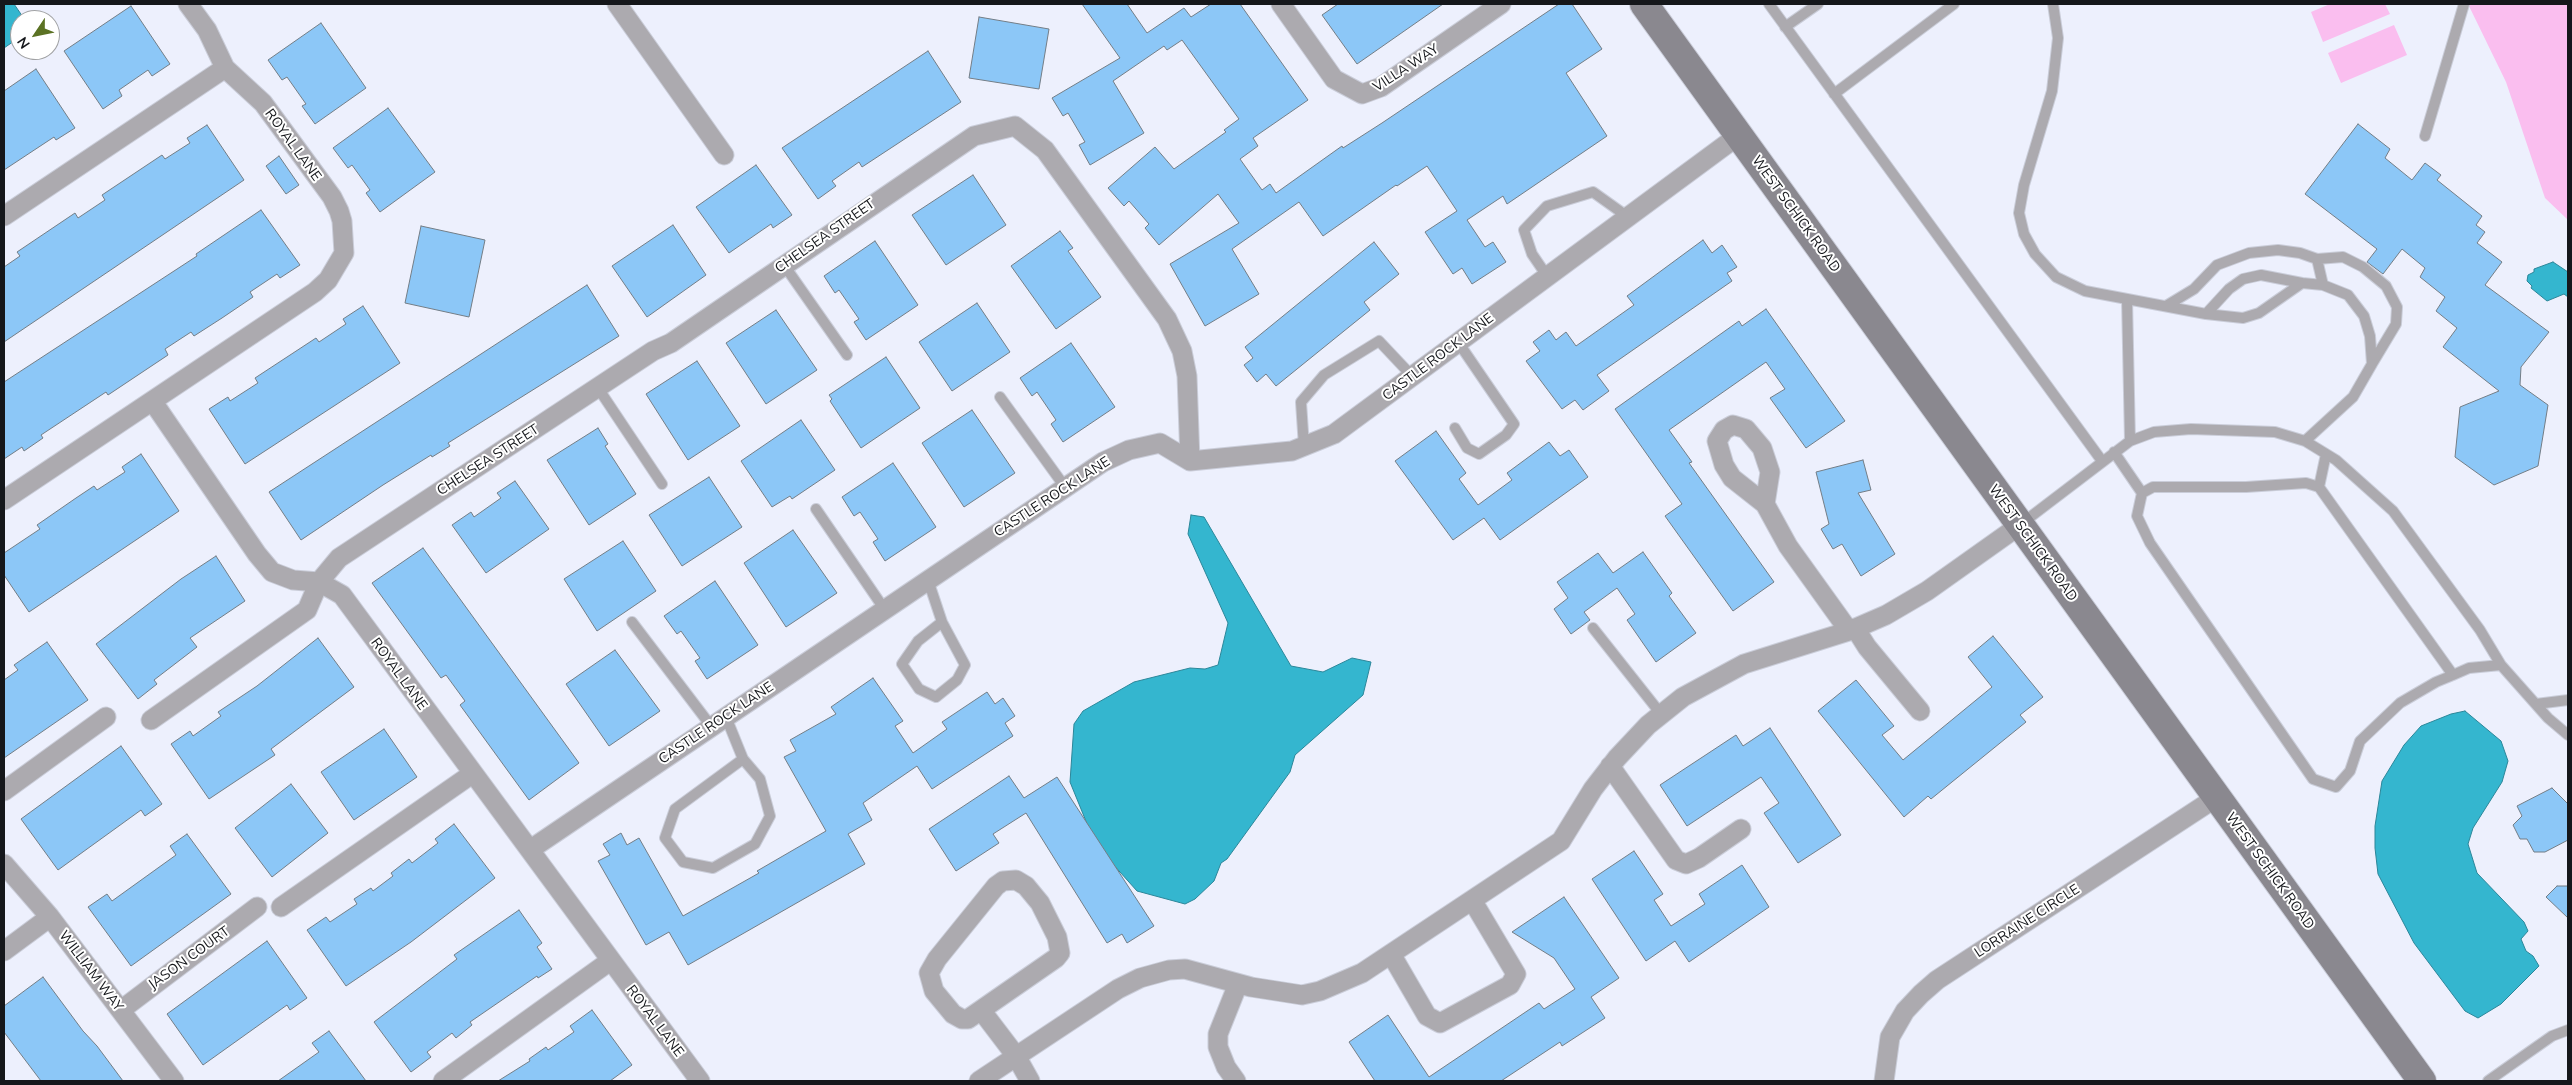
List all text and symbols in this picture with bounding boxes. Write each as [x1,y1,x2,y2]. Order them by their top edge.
north arrow [10,10,60,60]
text: N [13,33,34,52]
street label: VILLA WAY [1370,41,1442,95]
street label: ROYAL LANE [261,106,325,184]
street label: WEST SCHICK ROAD [1748,152,1844,276]
street label: CHELSEA STREET [772,195,878,277]
street label: CASTLE ROCK LANE [1379,310,1497,404]
street label: CHELSEA STREET [434,421,542,499]
street label: CASTLE ROCK LANE [991,453,1113,541]
street label: WEST SCHICK ROAD [1985,481,2081,605]
street label: ROYAL LANE [367,635,431,713]
street label: CASTLE ROCK LANE [655,678,777,768]
street label: WEST SCHICK ROAD [2222,809,2318,933]
street label: LORRAINE CIRCLE [1971,881,2083,961]
street label: JASON COURT [145,923,233,993]
street label: WILLIAM WAY [55,927,127,1015]
street label: ROYAL LANE [623,982,687,1060]

